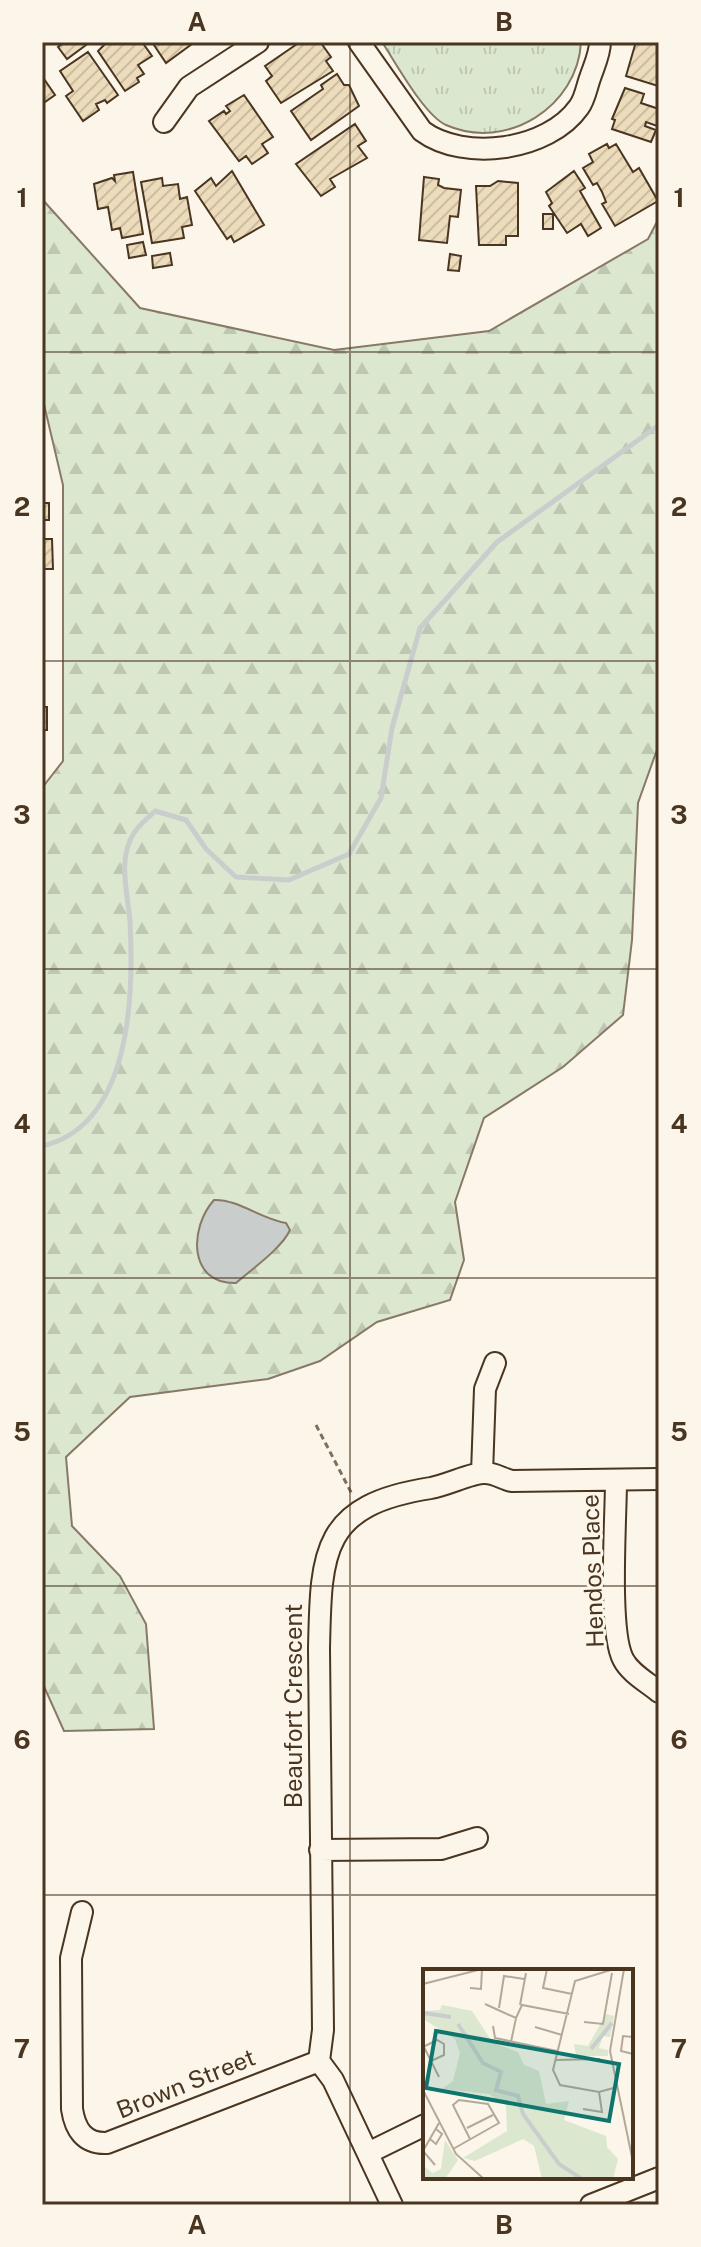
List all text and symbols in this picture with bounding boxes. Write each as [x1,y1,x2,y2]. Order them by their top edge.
text: A [188,6,207,37]
text: B [495,6,513,37]
text: 1 [16,182,28,213]
text: 1 [673,182,685,213]
text: 2 [14,491,30,522]
text: 2 [671,491,687,522]
text: 3 [13,799,31,830]
text: 3 [670,799,688,830]
text: 4 [13,1108,31,1139]
text: 4 [670,1108,688,1139]
text: 5 [13,1416,31,1447]
text: 5 [670,1416,688,1447]
street label: Hendos Place [575,1494,609,1648]
street label: Beaufort Crescent [279,1604,307,1808]
text: 6 [13,1724,31,1755]
text: 6 [670,1724,688,1755]
inset map [423,1969,633,2179]
text: 7 [14,2033,30,2064]
text: 7 [671,2033,687,2064]
street label: Brown Street [112,2043,259,2124]
text: A [188,2209,207,2240]
text: B [495,2209,513,2240]

